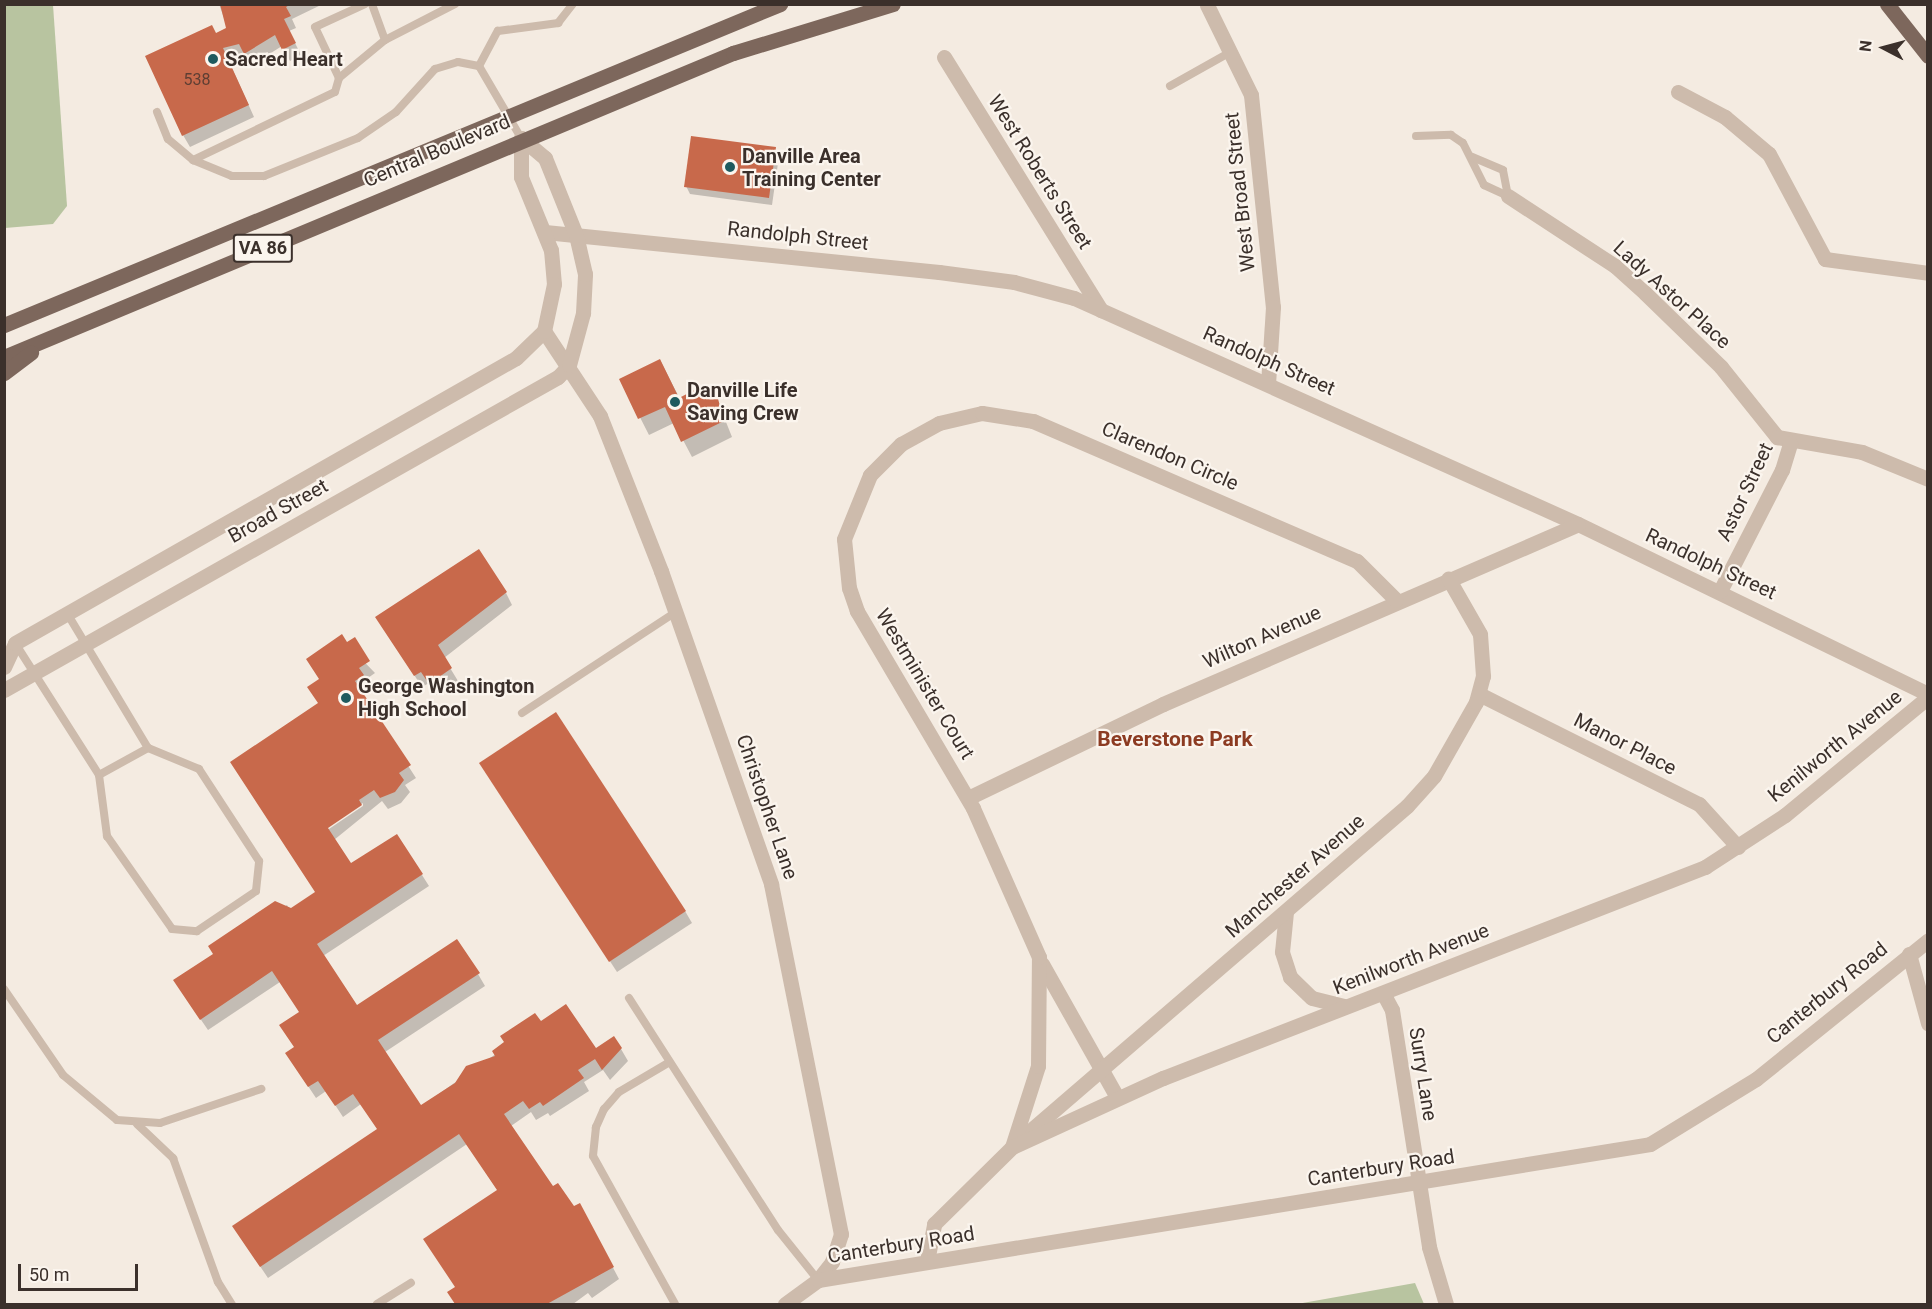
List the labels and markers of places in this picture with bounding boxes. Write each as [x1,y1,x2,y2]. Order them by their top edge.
place label: Sacred Heart [225,47,343,71]
marker: Sacred Heart [206,52,220,66]
place label: Danville Area Training Center [742,144,881,191]
marker: Danville Area Training Center [723,160,737,174]
place label: Danville Life Saving Crew [687,378,799,425]
marker: Danville Life Saving Crew [668,395,682,409]
place label: George Washington High School [358,674,534,721]
marker: George Washington High School [339,691,353,705]

